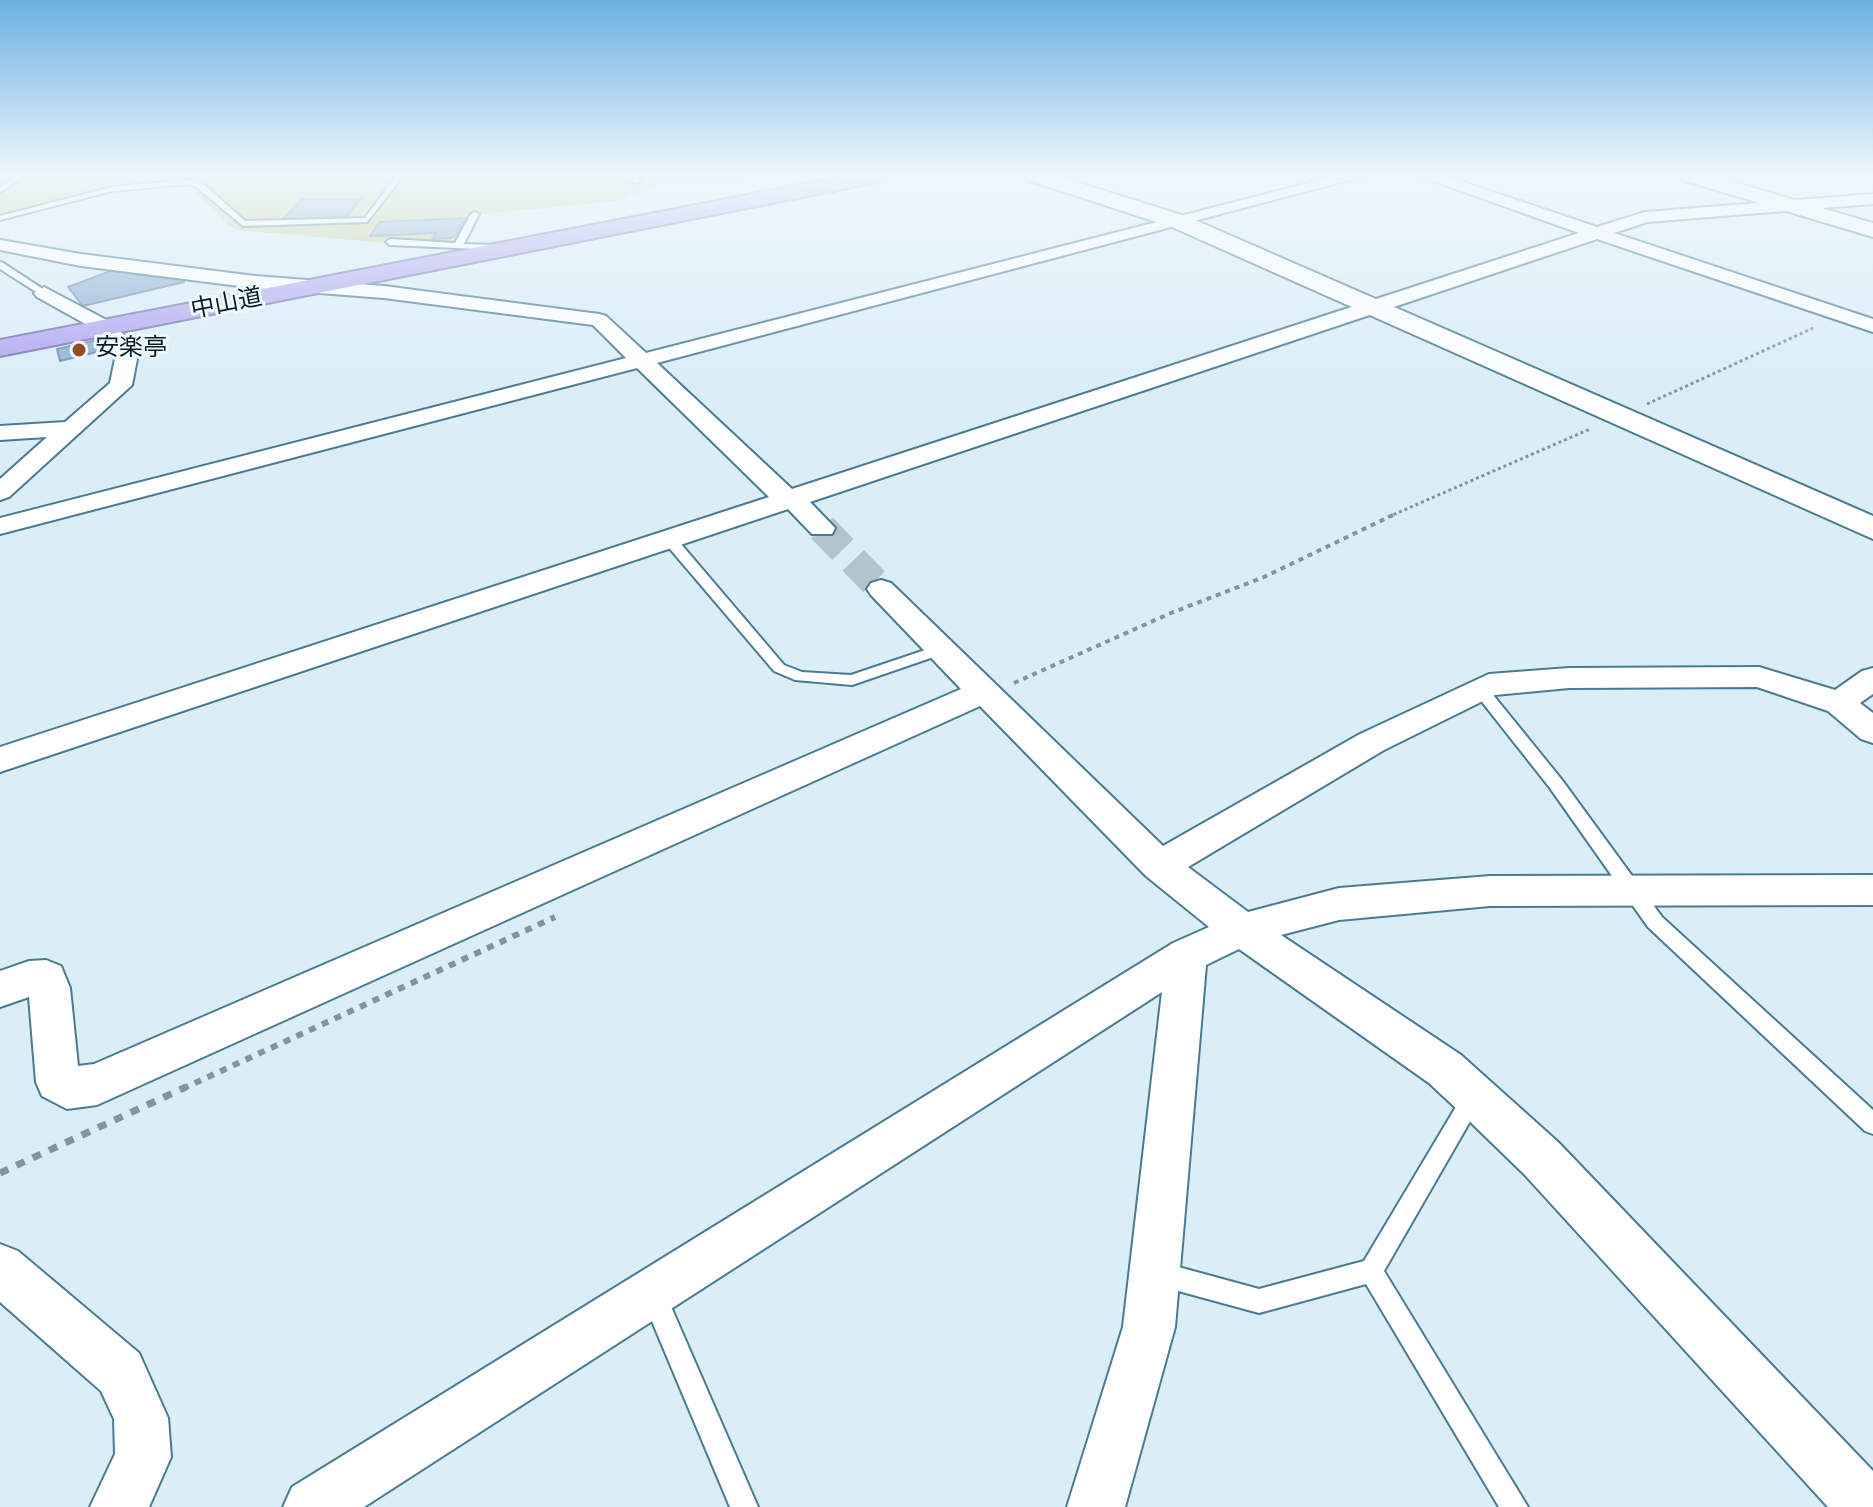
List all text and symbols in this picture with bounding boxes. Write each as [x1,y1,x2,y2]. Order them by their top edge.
street label: 中山道 [189,285,265,327]
place label: 安楽亭 [95,336,167,364]
marker: 安楽亭 [70,341,88,359]

